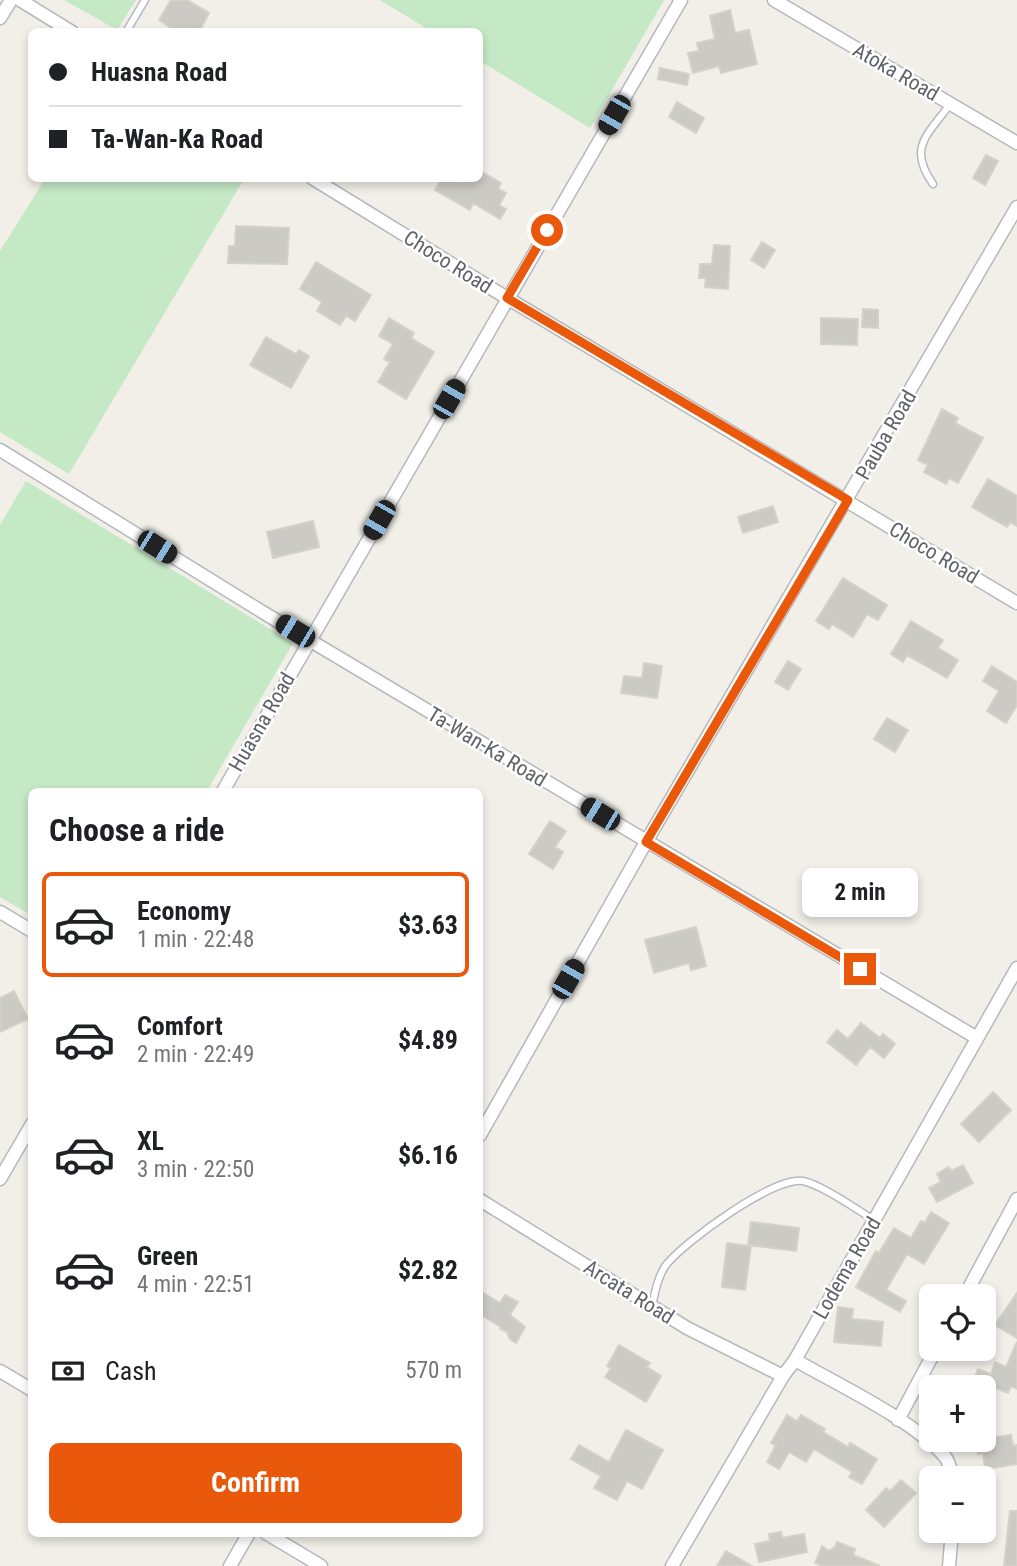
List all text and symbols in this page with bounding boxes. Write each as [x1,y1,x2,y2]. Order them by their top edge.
street label: Atoka Road [849,38,943,106]
text: Huasna Road [91,57,227,87]
car [595,92,634,138]
text: Ta-Wan-Ka Road [91,124,263,154]
route start [531,214,563,246]
street label: Choco Road [399,225,497,299]
car [430,376,469,422]
street label: Pauba Road [851,386,921,484]
car [360,497,399,543]
street label: Choco Road [885,517,983,589]
car [134,527,181,567]
car [272,611,319,651]
street label: Huasna Road [224,668,300,776]
street label: Ta-Wan-Ka Road [423,702,551,792]
car [577,794,624,834]
text: Choose a ride [49,811,224,849]
callout: 2 min [802,867,918,916]
text: 2 min [834,879,886,906]
icon: car [53,893,116,956]
text: Economy [137,896,231,926]
text: $3.63 [398,910,458,940]
text: 1 min · 22:48 [137,926,254,953]
route end [844,953,876,985]
car [549,956,588,1002]
icon: car [53,1008,116,1071]
text: Comfort [137,1011,223,1041]
text: $4.89 [398,1025,458,1055]
text: 2 min · 22:49 [137,1041,254,1068]
icon: car [53,1123,116,1186]
text: XL [137,1126,164,1156]
text: $6.16 [398,1140,458,1170]
text: 3 min · 22:50 [137,1156,254,1183]
street label: Lodema Road [808,1213,886,1323]
icon: car [53,1238,116,1301]
text: Green [137,1241,198,1271]
text: $2.82 [398,1255,458,1285]
street label: Arcata Road [580,1255,678,1329]
text: 4 min · 22:51 [137,1271,254,1298]
map controls [919,1284,996,1543]
button: locate [919,1284,996,1361]
icon: cash [49,1352,87,1390]
text: Cash [105,1356,157,1386]
text: 570 m [405,1357,462,1384]
button: + [919,1375,996,1452]
button: Confirm [49,1443,462,1523]
button: − [919,1466,996,1543]

